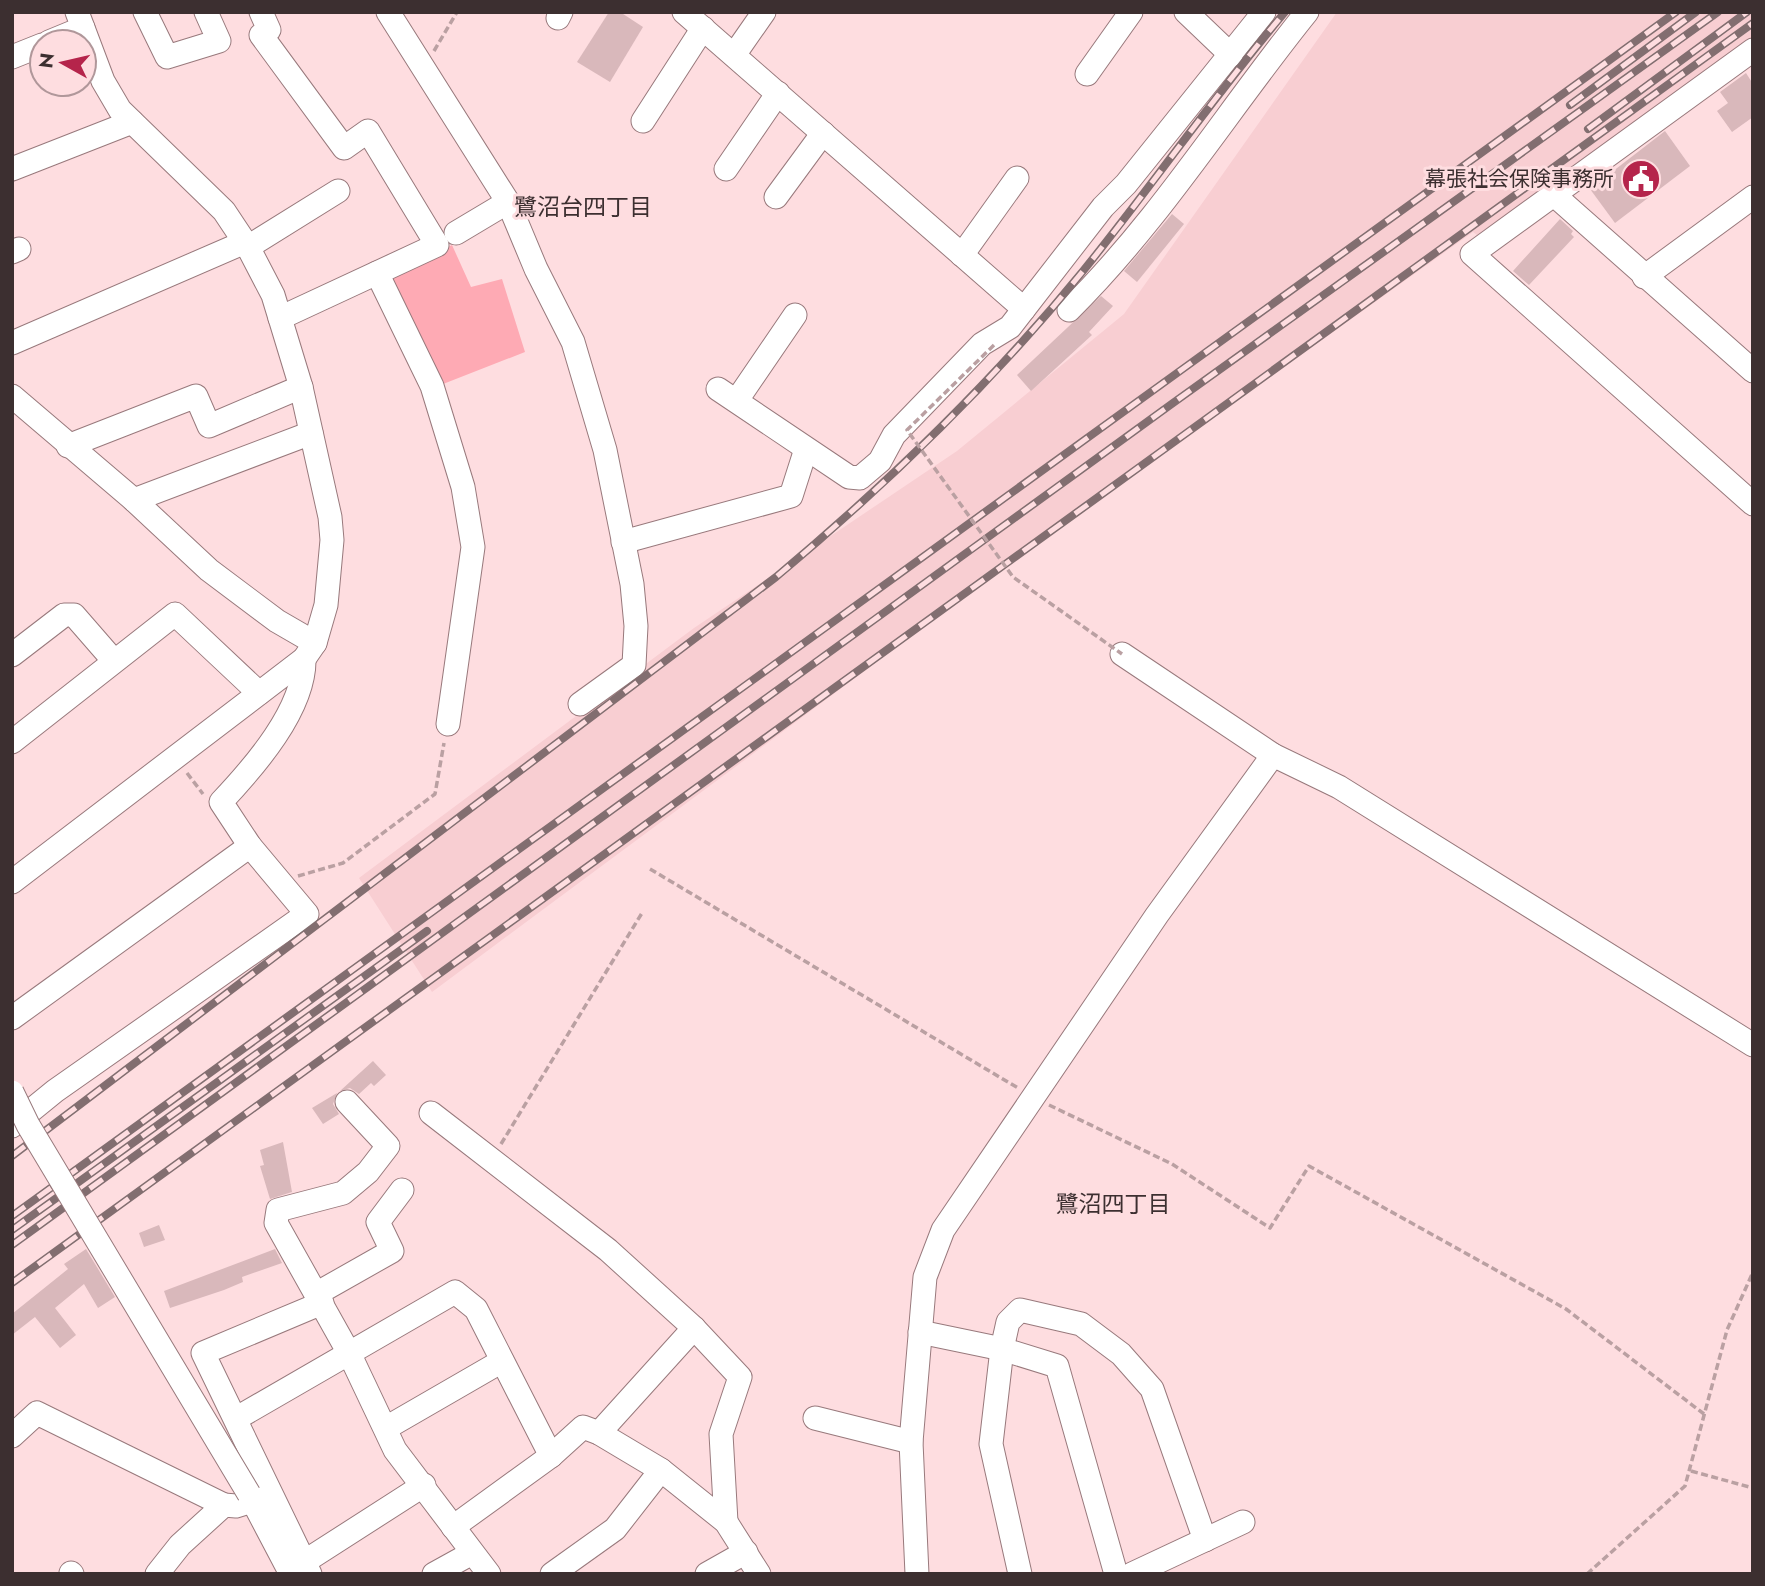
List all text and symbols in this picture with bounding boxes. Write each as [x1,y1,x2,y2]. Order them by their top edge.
north arrow [28,28,98,98]
text: N [32,51,61,70]
public building icon: 幕張社会保険事務所 [1620,158,1662,200]
place label: 幕張社会保険事務所 [1425,164,1614,194]
district label: 鷺沼台四丁目 [514,190,652,224]
district label: 鷺沼四丁目 [1056,1187,1171,1221]

